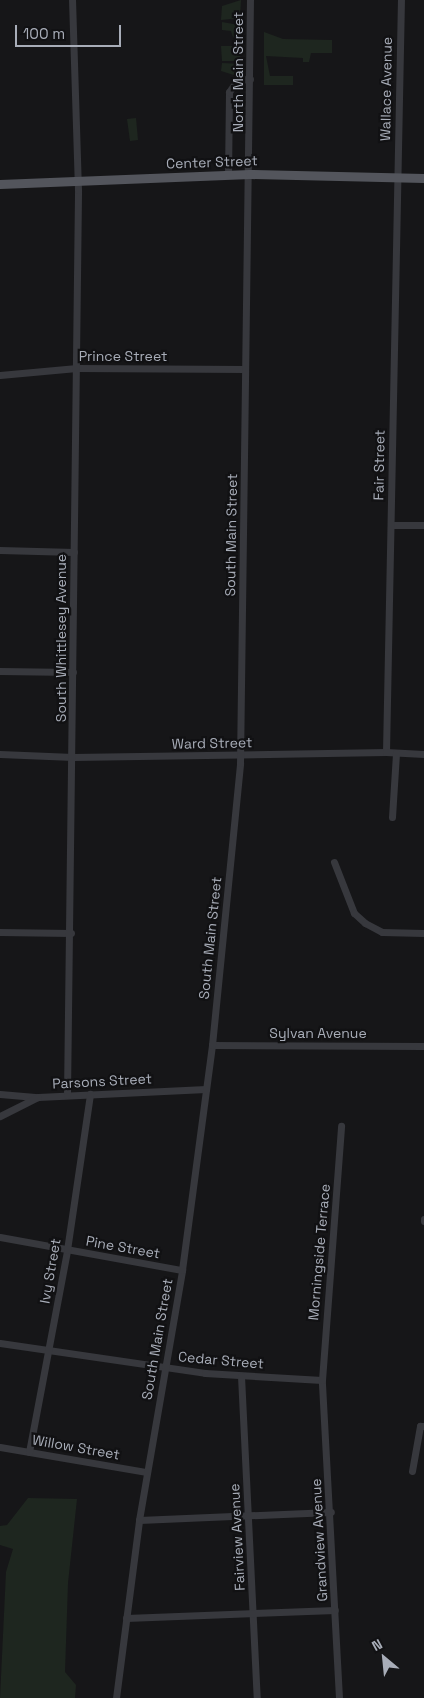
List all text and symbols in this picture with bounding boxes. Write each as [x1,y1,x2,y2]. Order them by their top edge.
street label: North Main Street [230,12,246,132]
scale bar [18,15,124,47]
text: 100 m [23,24,65,43]
street label: Wallace Avenue [377,37,395,141]
street label: Center Street [166,152,258,172]
street label: Prince Street [79,348,167,364]
street label: Fair Street [370,430,388,500]
street label: South Main Street [222,473,240,597]
street label: South Whittlesey Avenue [53,554,69,722]
street label: Ward Street [172,734,252,752]
street label: South Main Street [195,876,225,1000]
street label: Sylvan Avenue [269,1025,367,1041]
street label: Parsons Street [52,1070,152,1092]
street label: Morningside Terrace [305,1183,333,1321]
street label: Pine Street [85,1232,161,1262]
street label: Ivy Street [36,1237,64,1305]
street label: South Main Street [138,1277,176,1401]
street label: Cedar Street [177,1348,265,1372]
street label: Willow Street [31,1431,121,1463]
street label: Grandview Avenue [307,1478,331,1602]
street label: Fairview Avenue [226,1483,248,1591]
north arrow [359,1633,409,1683]
text: N [369,1635,385,1655]

